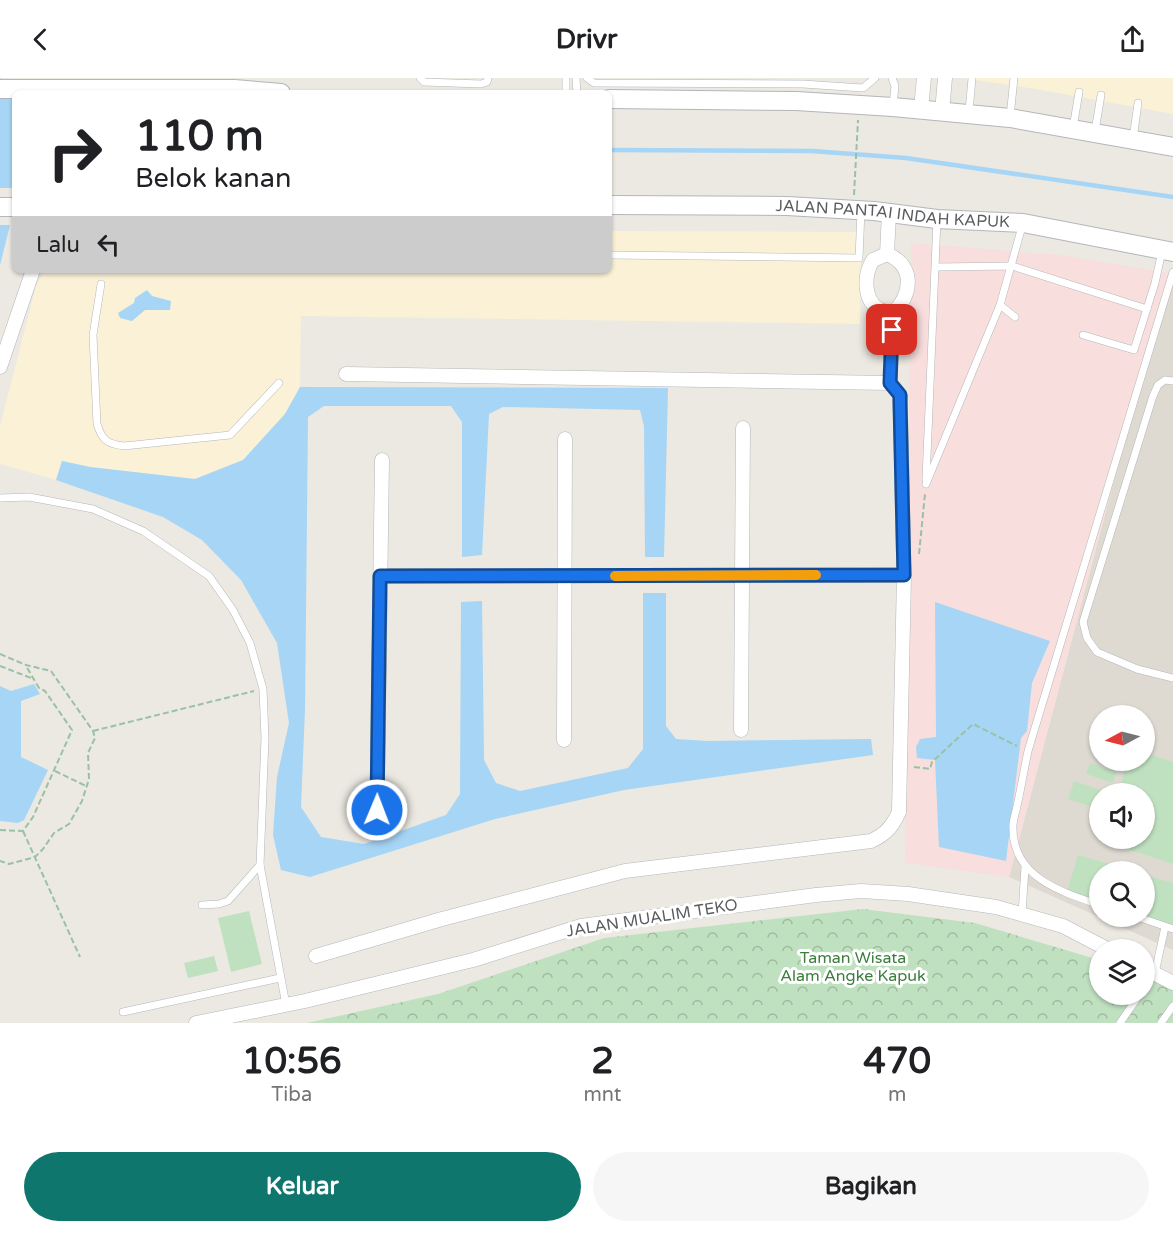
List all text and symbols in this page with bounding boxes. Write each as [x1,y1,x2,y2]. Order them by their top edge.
icon: back [24,23,57,56]
text: Drivr [556,23,617,56]
icon: share [1116,23,1149,56]
text: 110 m [135,111,264,162]
icon: right [36,114,114,192]
text: Belok kanan [135,162,291,195]
street label: JALAN PANTAI INDAH KAPUK [775,196,1010,232]
icon: left [92,228,125,261]
text: Lalu [36,232,80,258]
pin [866,304,917,355]
icon: arrive [875,313,908,346]
north arrow [1089,705,1155,771]
map controls [1089,705,1155,1005]
position arrow [345,778,409,842]
button: sound [1089,783,1155,849]
button: search [1089,861,1155,927]
street label: JALAN MUALIM TEKO [565,895,739,941]
button: layers [1089,939,1155,1005]
park label: Taman Wisata Alam Angke Kapuk [780,948,926,986]
text: 10:56 [242,1040,342,1083]
text: 2 [591,1040,614,1083]
text: 470 [863,1040,931,1083]
text: Tiba [271,1083,312,1107]
text: mnt [583,1083,621,1107]
text: m [888,1083,906,1107]
button: Keluar [24,1152,581,1221]
button: Bagikan [593,1152,1149,1221]

